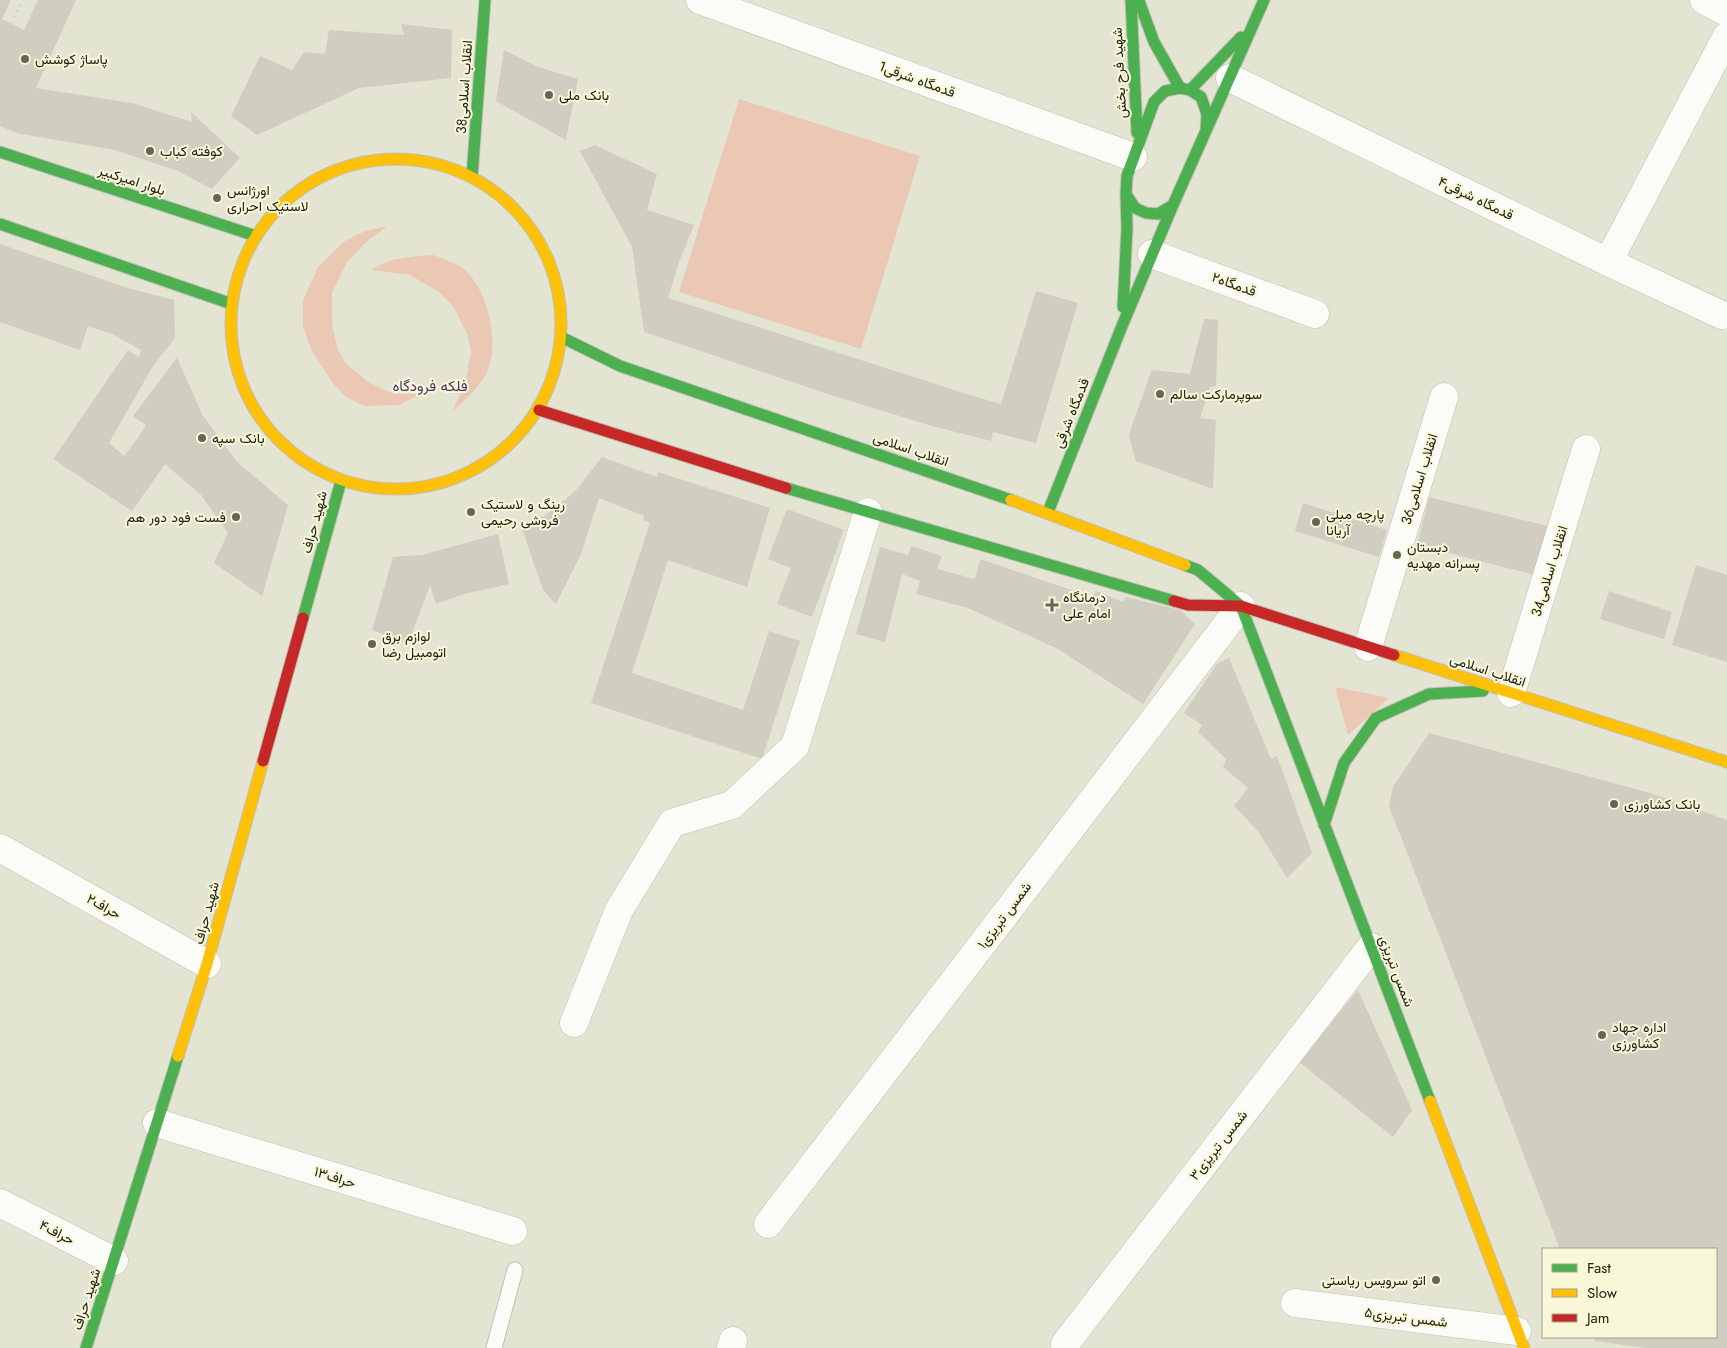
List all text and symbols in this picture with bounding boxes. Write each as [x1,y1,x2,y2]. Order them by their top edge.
street label: شهید فرح بخش [1107,27,1132,119]
street label: 38انقلاب اسلامی [451,39,477,135]
place label: پاساژ کوشش [35,49,108,69]
marker: پاساژ کوشش [19,53,31,65]
street label: 1قدمگاه شرقی [876,56,958,102]
place label: بانک ملی [559,85,609,105]
marker: بانک ملی [543,89,555,101]
place label: کوفته کباب [160,141,223,161]
marker: کوفته کباب [144,145,156,157]
street label: بلوار امیرکبیر [95,159,168,200]
street label: قدمگاه شرقی۴ [1435,171,1517,225]
place label: اورژانس لاستیک احرارى [227,180,308,216]
marker: اورژانس لاستیک احرارى [211,192,223,204]
street label: قدمگاه۲ [1209,267,1259,301]
district label: فلکه فرودگاه [392,375,468,397]
street label: قدمگاه شرقی [1048,375,1094,451]
place label: سوپرمارکت سالم [1170,384,1262,404]
marker: سوپرمارکت سالم [1154,388,1166,400]
street label: انقلاب اسلامی [871,427,951,471]
place label: بانک سپه [212,428,265,448]
street label: 36انقلاب اسلامی [1396,431,1442,527]
marker: بانک سپه [196,432,208,444]
street label: شهید حراف [296,489,332,555]
place label: رینگ و لاستیک فروشی رحیمی [481,494,565,530]
place label: پارچه مبلی آریانا [1326,504,1384,540]
marker: رینگ و لاستیک فروشی رحیمی [465,506,477,518]
place label: فست فود دور هم [127,507,226,527]
marker: فست فود دور هم [230,511,242,523]
marker: پارچه مبلی آریانا [1310,516,1322,528]
street label: 34انقلاب اسلامی [1526,523,1572,619]
place label: دبستان پسرانه مهدیه [1407,537,1480,573]
marker: دبستان پسرانه مهدیه [1391,549,1403,561]
place label: درمانگاه امام علی [1063,587,1111,623]
marker: درمانگاه امام علی [1045,598,1059,612]
place label: لوازم برق اتومبیل رضا [382,626,446,662]
marker: لوازم برق اتومبیل رضا [366,638,378,650]
street label: انقلاب اسلامی [1448,648,1528,692]
place label: بانک کشاورزی [1624,794,1700,814]
marker: بانک کشاورزی [1608,798,1620,810]
street label: شمس تبریزی۱ [972,877,1036,953]
street label: شهید حراف [188,880,224,946]
street label: حراف۲ [83,888,125,924]
street label: شمس تبریزی [1374,932,1420,1010]
place label: اداره جهاد کشاورزی [1612,1017,1666,1053]
marker: اداره جهاد کشاورزی [1596,1029,1608,1041]
street label: شمس تبریزی۳ [1184,1106,1252,1184]
street label: حراف۱۳ [312,1161,358,1193]
street label: حراف۴ [36,1215,78,1249]
legend [1542,1248,1717,1338]
text: Fast [1587,1257,1611,1279]
street label: شهید حراف [67,1265,105,1333]
place label: اتو سرویس ریاستی [1322,1270,1426,1290]
marker: اتو سرویس ریاستی [1430,1274,1442,1286]
text: Slow [1587,1282,1618,1304]
street label: ۵شمس تبریزی [1363,1302,1449,1332]
text: Jam [1585,1307,1610,1329]

